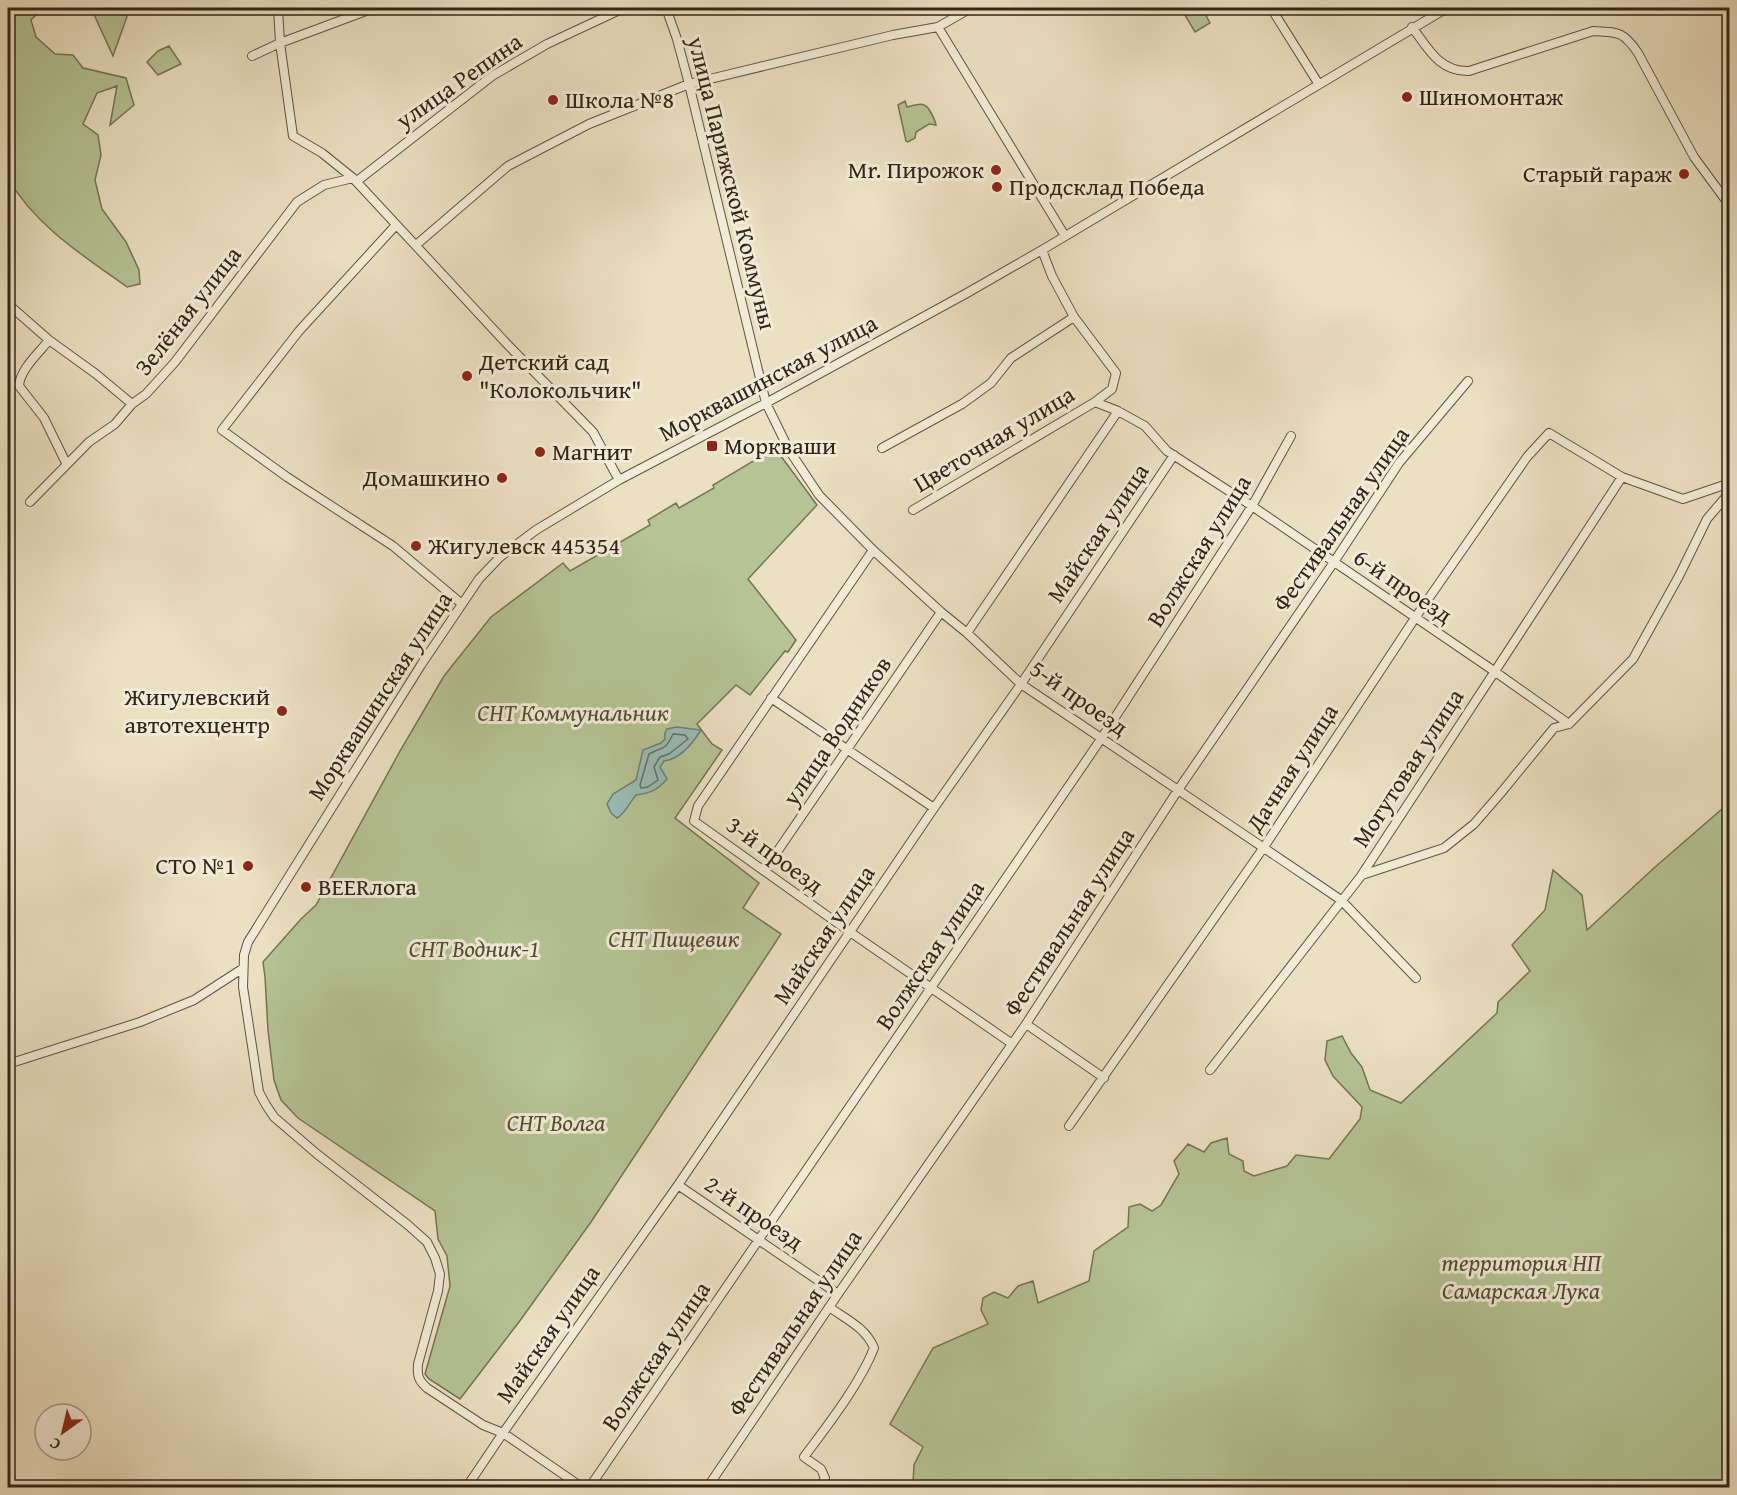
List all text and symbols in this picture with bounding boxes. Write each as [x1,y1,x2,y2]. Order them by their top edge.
street label: улица Репина [387,24,530,138]
street label: улица Парижской Коммуны [679,32,786,333]
place label: Шиномонтаж [1419,79,1564,114]
place label: Школа №8 [565,82,674,117]
marker: Шиномонтаж [1400,90,1414,104]
marker: Школа №8 [546,93,560,107]
place label: Mr. Пирожок [848,152,984,187]
place label: Старый гараж [1523,156,1672,191]
marker: Mr. Пирожок [989,163,1003,177]
marker: Старый гараж [1677,167,1691,181]
place label: Продсклад Победа [1009,169,1205,204]
marker: Продсклад Победа [990,180,1004,194]
street label: Зелёная улица [126,238,250,383]
street label: Морквашинская улица [654,308,882,448]
place label: Детский сад "Колокольчик" [478,344,642,407]
marker: Детский сад "Колокольчик" [460,369,474,383]
street label: Цветочная улица [906,376,1082,501]
street label: Фестивальная улица [1264,419,1418,618]
place label: Моркваши [724,432,836,460]
place label: Магнит [552,434,633,469]
marker: Моркваши [705,439,719,453]
marker: Магнит [533,445,547,459]
street label: Майская улица [1038,456,1158,609]
place label: Домашкино [362,460,490,495]
street label: Волжская улица [1138,467,1260,634]
marker: Домашкино [495,471,509,485]
place label: Жигулевск 445354 [427,528,620,563]
marker: Жигулевск 445354 [409,539,423,553]
street label: 6-й проезд [1347,540,1460,632]
street label: Морквашинская улица [299,584,461,807]
street label: улица Водников [773,649,900,813]
street label: 5-й проезд [1023,651,1136,744]
place label: Жигулевский автотехцентр [123,679,270,742]
street label: Могутовая улица [1343,681,1472,854]
park label: СНТ Коммунальник [477,695,669,730]
street label: Дачная улица [1236,696,1347,840]
marker: Жигулевский автотехцентр [275,704,289,718]
street label: 3-й проезд [719,807,831,902]
street label: Фестивальная улица [994,820,1143,1023]
place label: СТО №1 [155,848,236,883]
street label: Майская улица [764,858,884,1011]
marker: СТО №1 [241,859,255,873]
place label: BEERлога [318,869,417,904]
street label: Волжская улица [867,873,993,1036]
marker: BEERлога [299,880,313,894]
park label: СНТ Пищевик [608,921,740,956]
park label: СНТ Водник-1 [409,931,539,966]
park label: СНТ Волга [507,1105,605,1140]
street label: 2-й проезд [698,1167,811,1259]
street label: Фестивальная улица [719,1222,871,1423]
park label: территория НП Самарская Лука [1441,1245,1602,1308]
street label: Майская улица [487,1257,609,1410]
street label: Волжская улица [593,1274,719,1437]
north arrow [33,1402,93,1462]
text: С [44,1432,65,1457]

